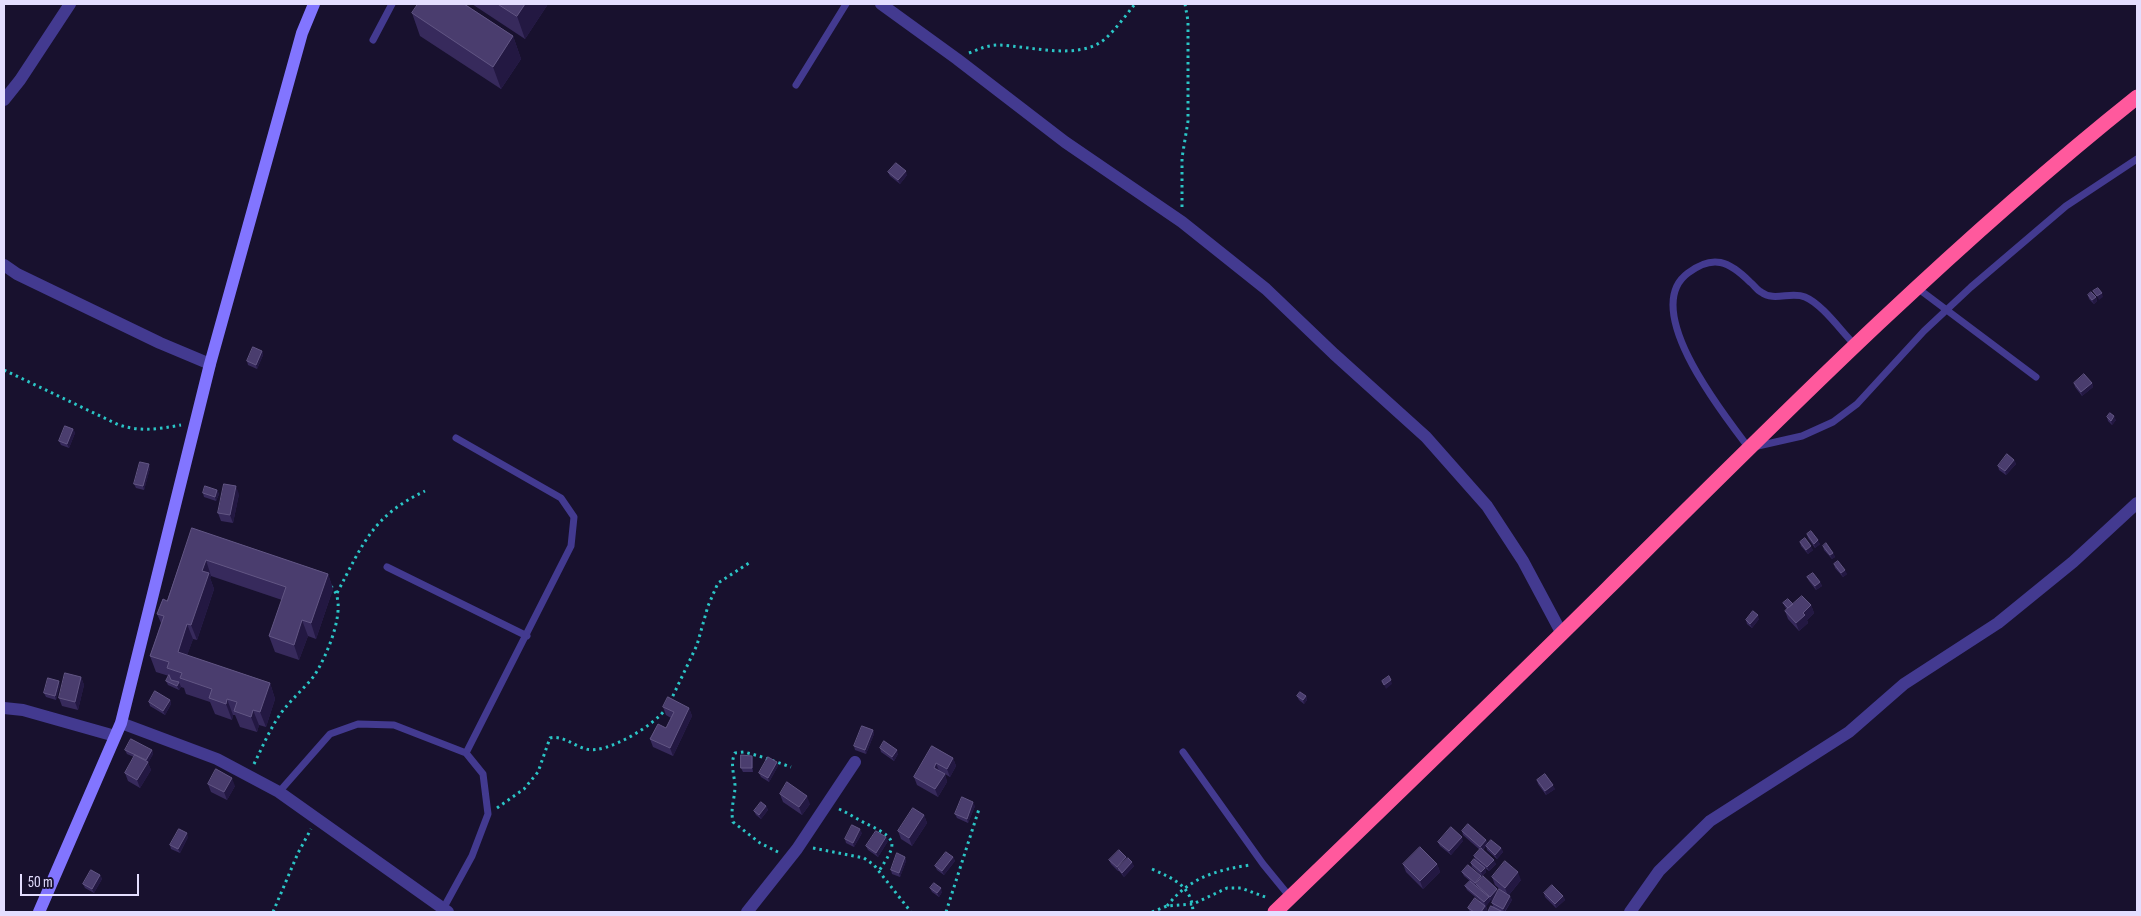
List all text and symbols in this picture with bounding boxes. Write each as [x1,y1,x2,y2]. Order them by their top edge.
scale bar [22,864,141,896]
text: 50 m [28,873,53,892]

